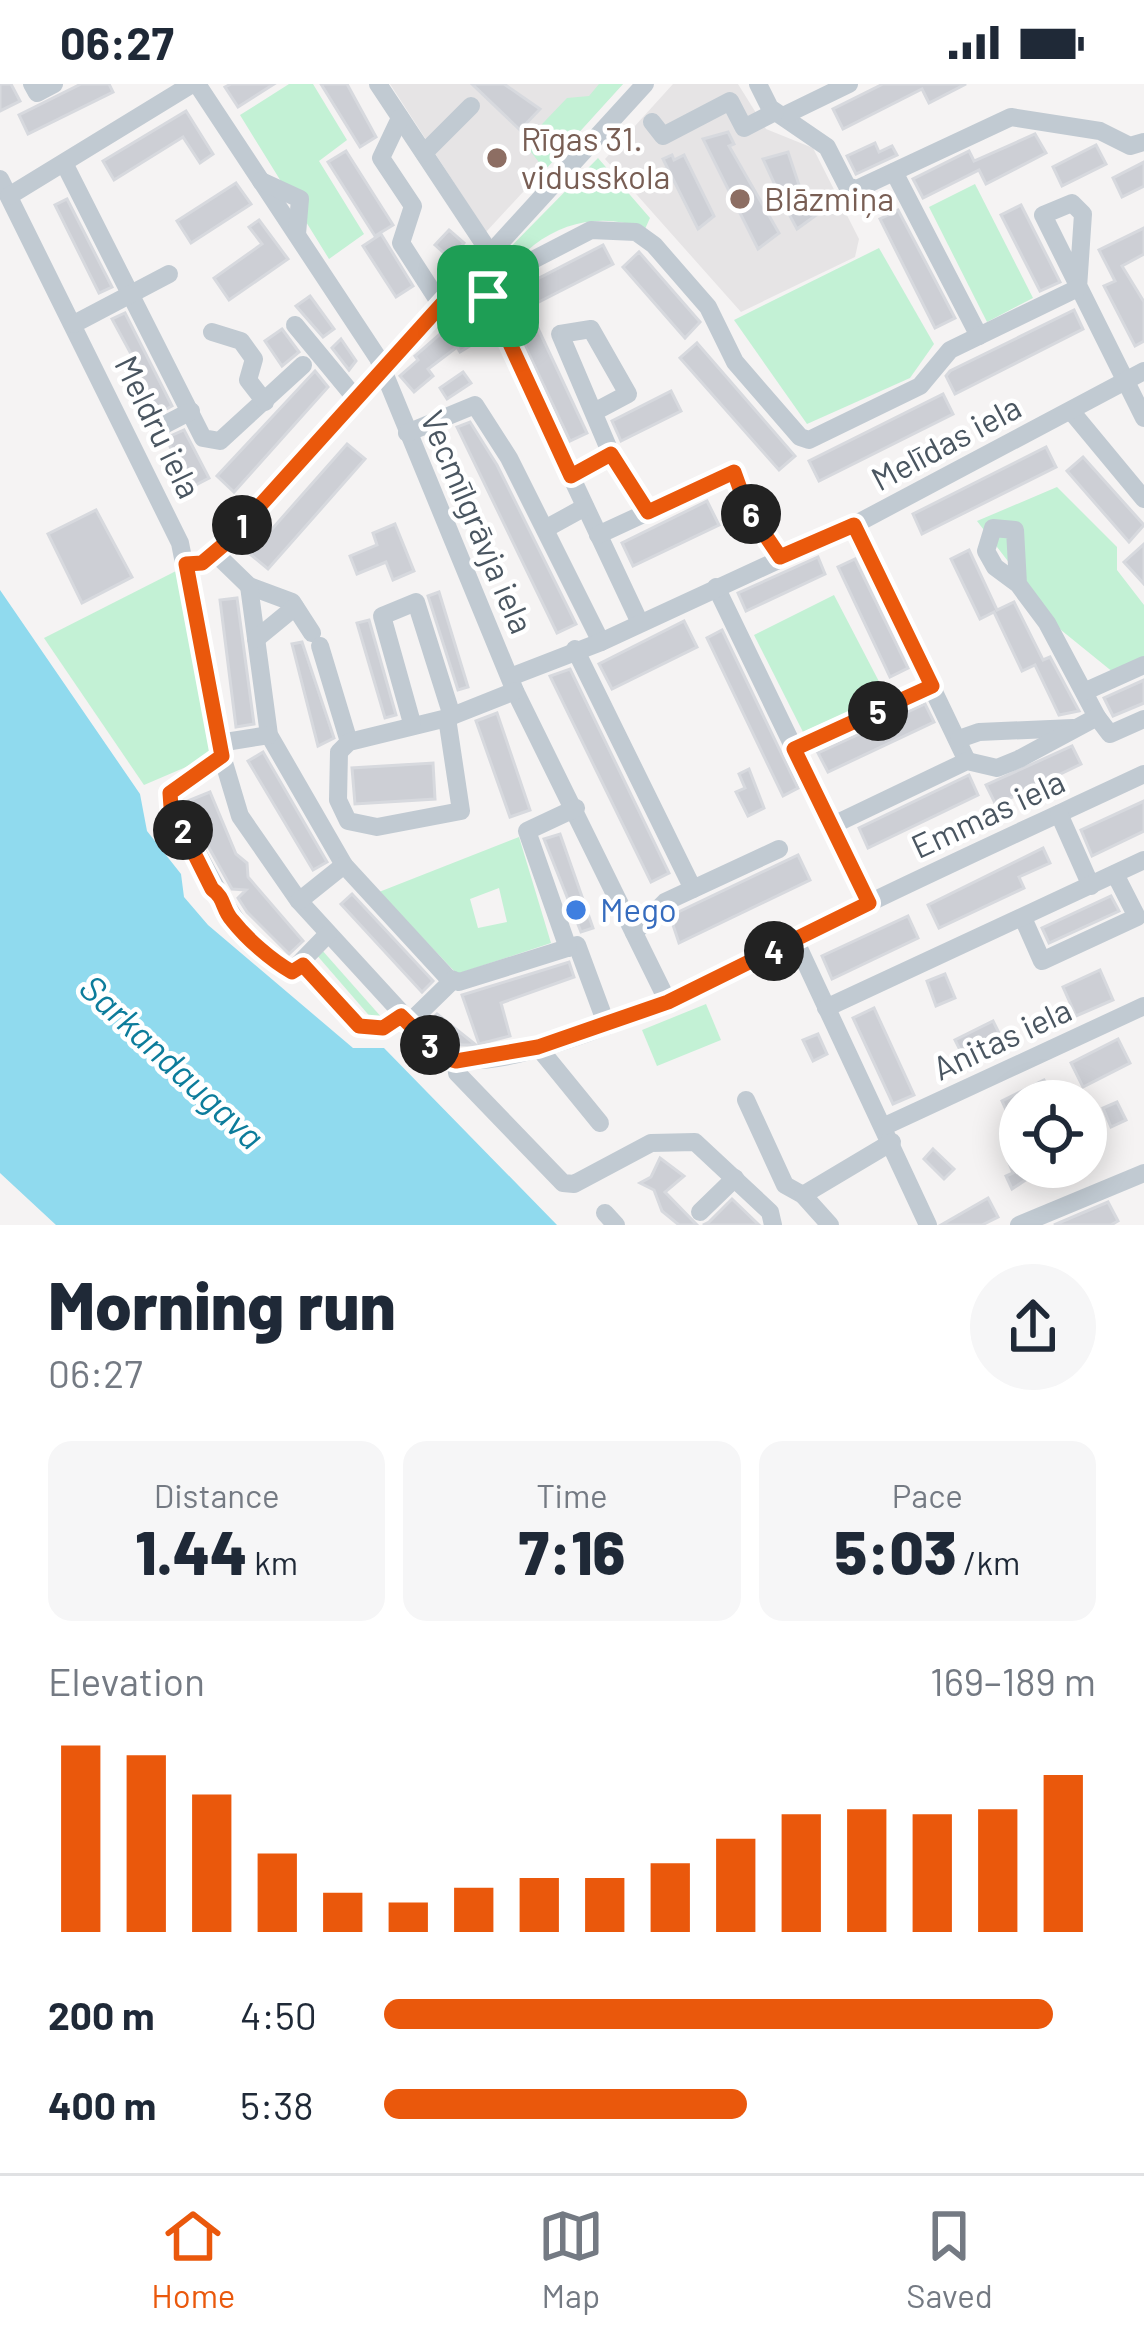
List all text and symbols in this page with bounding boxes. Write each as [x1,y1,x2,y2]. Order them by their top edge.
text: 06:27 [60,15,174,69]
place label: Rīgas 31. vidusskola [521,118,670,196]
marker: Rīgas 31. vidusskola [484,145,510,171]
place label: Blāzmiņa [764,178,894,218]
marker: Blāzmiņa [727,186,753,212]
pin [437,245,539,347]
icon: arrive [455,263,521,329]
street label: Meldru iela [107,349,211,504]
street label: Melīdas iela [864,386,1027,498]
street label: Vecmīlgrāvja iela [413,404,543,639]
pin: 6 [721,484,781,544]
text: 6 [742,494,760,534]
pin: 1 [212,495,272,555]
text: 1 [236,505,248,545]
pin: 5 [848,681,908,741]
text: 5 [869,691,887,731]
street label: Emmas iela [905,760,1071,866]
pin: 2 [153,800,213,860]
text: 2 [174,810,192,850]
place label: Mego [600,889,677,929]
marker: Mego [563,897,589,923]
pin: 4 [744,921,804,981]
text: 4 [764,931,784,971]
water label: Sarkandaugava [72,965,274,1157]
street label: Anitas iela [926,989,1077,1088]
pin: 3 [400,1015,460,1075]
text: 3 [421,1025,439,1065]
map controls [999,1080,1107,1188]
button: locate [999,1080,1107,1188]
text: Morning run [48,1264,396,1343]
button: share [970,1264,1096,1390]
text: 06:27 [48,1349,143,1396]
text: Distance [154,1475,280,1515]
text: Time [536,1475,608,1515]
text: Pace [892,1475,963,1515]
text: 1.44 [135,1515,248,1587]
text: 7:16 [519,1515,625,1587]
text: 5:03 [834,1515,957,1587]
text: km [248,1542,298,1582]
text: /km [957,1542,1020,1582]
text: Elevation [48,1657,205,1704]
text: 169–189 m [930,1657,1096,1704]
text: 200 m [48,1991,155,2038]
text: 4:50 [240,1991,317,2038]
text: 400 m [48,2081,156,2128]
text: 5:38 [240,2081,314,2128]
tab: Home [151,2203,235,2315]
tab: Map [538,2203,604,2315]
tab: Saved [906,2203,993,2315]

